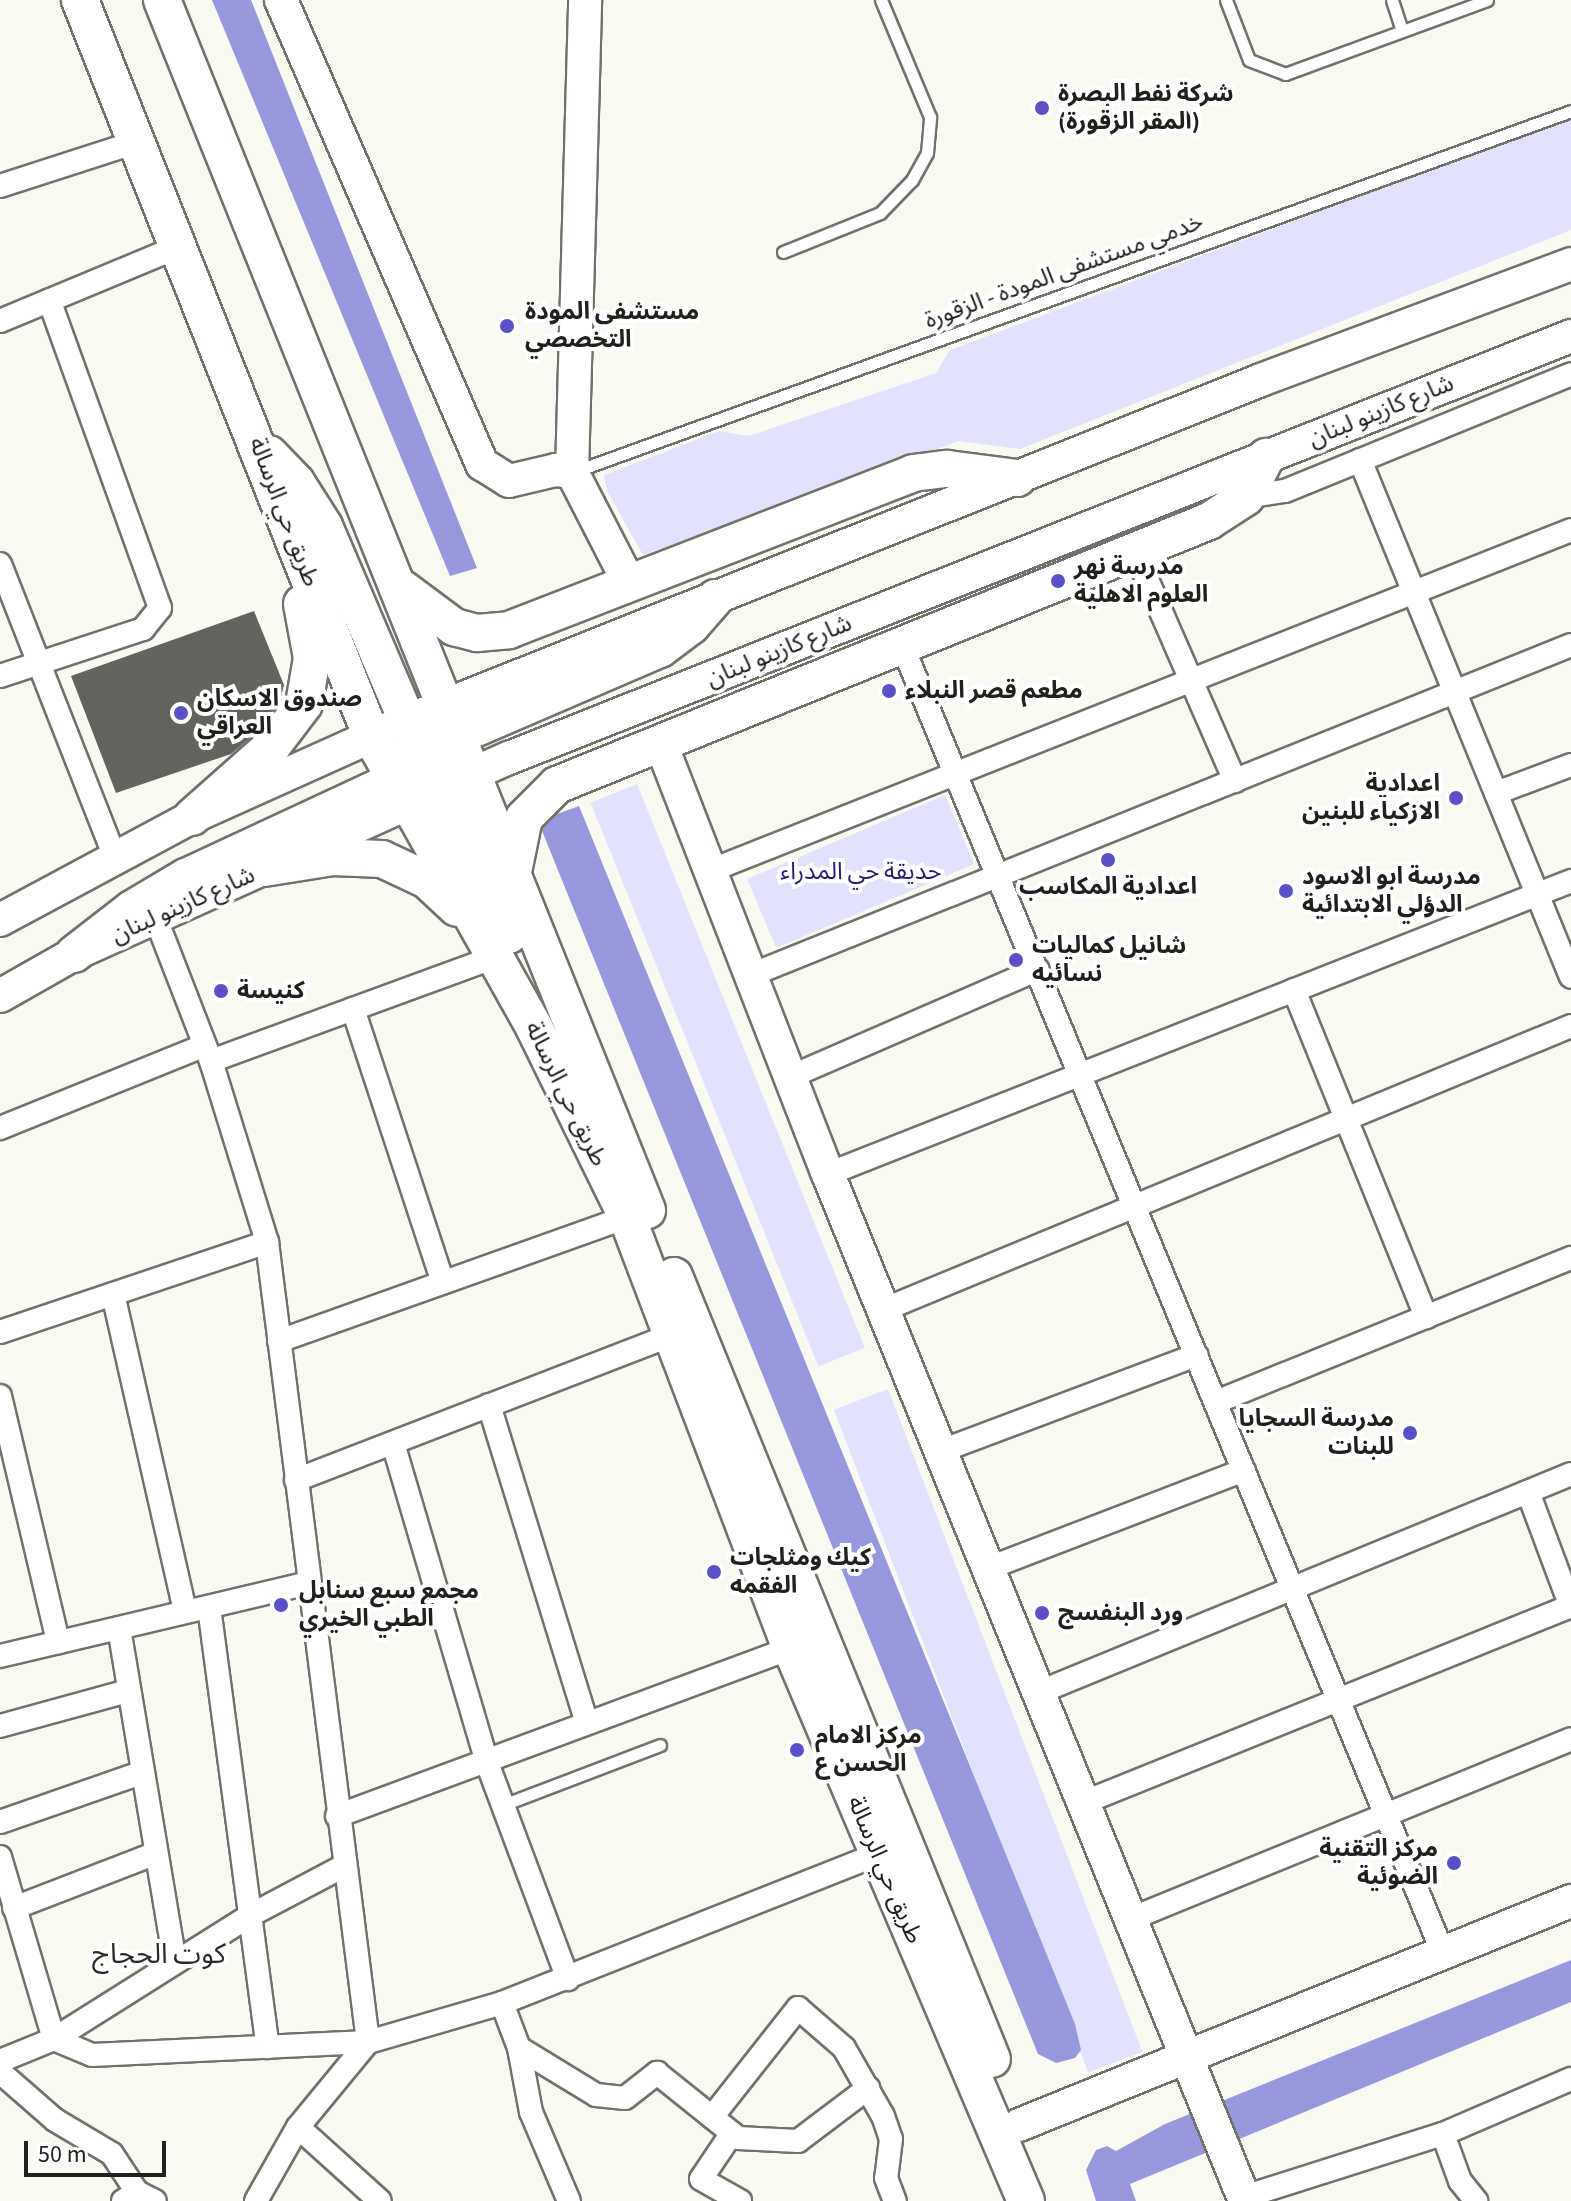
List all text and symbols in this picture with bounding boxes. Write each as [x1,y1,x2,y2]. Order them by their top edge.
place label: شركة نفط البصرة (المقر الزقورة) [1058,80,1234,136]
marker: شركة نفط البصرة (المقر الزقورة) [1033,99,1051,117]
street label: خدمي مستشفى المودة - الزقورة [921,207,1207,335]
place label: مستشفى المودة التخصصي [525,298,699,354]
marker: مستشفى المودة التخصصي [496,315,518,337]
street label: شارع كازينو لبنان [1304,369,1458,453]
street label: طريق حي الرسالة [242,433,326,591]
place label: مدرسة نهر العلوم الاهلية [1074,553,1208,609]
marker: مدرسة نهر العلوم الاهلية [1049,572,1067,590]
street label: شارع كازينو لبنان [702,609,856,693]
place label: مطعم قصر النبلاء [905,677,1083,705]
marker: مطعم قصر النبلاء [880,682,898,700]
place label: صندوق الاسكان العراقي [197,685,362,741]
marker: صندوق الاسكان العراقي [172,704,190,722]
place label: اعدادية الازكياء للبنين [1302,770,1440,826]
marker: اعدادية الازكياء للبنين [1447,789,1465,807]
marker: اعدادية المكاسب [1099,851,1117,869]
park label: حديقة حي المدراء [780,858,942,886]
street label: شارع كازينو لبنان [107,860,259,950]
place label: مدرسة ابو الاسود الدؤلي الابتدائية [1302,863,1481,919]
place label: اعدادية المكاسب [1019,873,1197,901]
marker: مدرسة ابو الاسود الدؤلي الابتدائية [1277,882,1295,900]
place label: شانيل كماليات نسائيه [1032,932,1186,988]
marker: شانيل كماليات نسائيه [1007,951,1025,969]
place label: كنيسة [237,977,305,1005]
marker: كنيسة [212,982,230,1000]
street label: طريق حي الرسالة [519,1017,613,1171]
place label: مدرسة السجايا للبنات [1239,1405,1394,1461]
marker: مدرسة السجايا للبنات [1401,1424,1419,1442]
place label: كيك ومثلجات الفقمه [730,1544,871,1600]
marker: كيك ومثلجات الفقمه [705,1563,723,1581]
place label: مجمع سبع سنابل الطبي الخيري [299,1577,479,1633]
marker: مجمع سبع سنابل الطبي الخيري [270,1594,292,1616]
place label: ورد البنفسج [1058,1599,1183,1627]
marker: ورد البنفسج [1033,1604,1051,1622]
place label: مركز الامام الحسن ع [815,1722,922,1778]
marker: مركز الامام الحسن ع [786,1739,808,1761]
street label: طريق حي الرسالة [841,1792,929,1948]
place label: مركز التقنية الضوئية [1319,1835,1438,1891]
marker: مركز التقنية الضوئية [1445,1854,1463,1872]
district label: كوت الحجاج [92,1937,226,1971]
scale bar [28,2125,170,2175]
text: 50 m [38,2137,87,2172]

